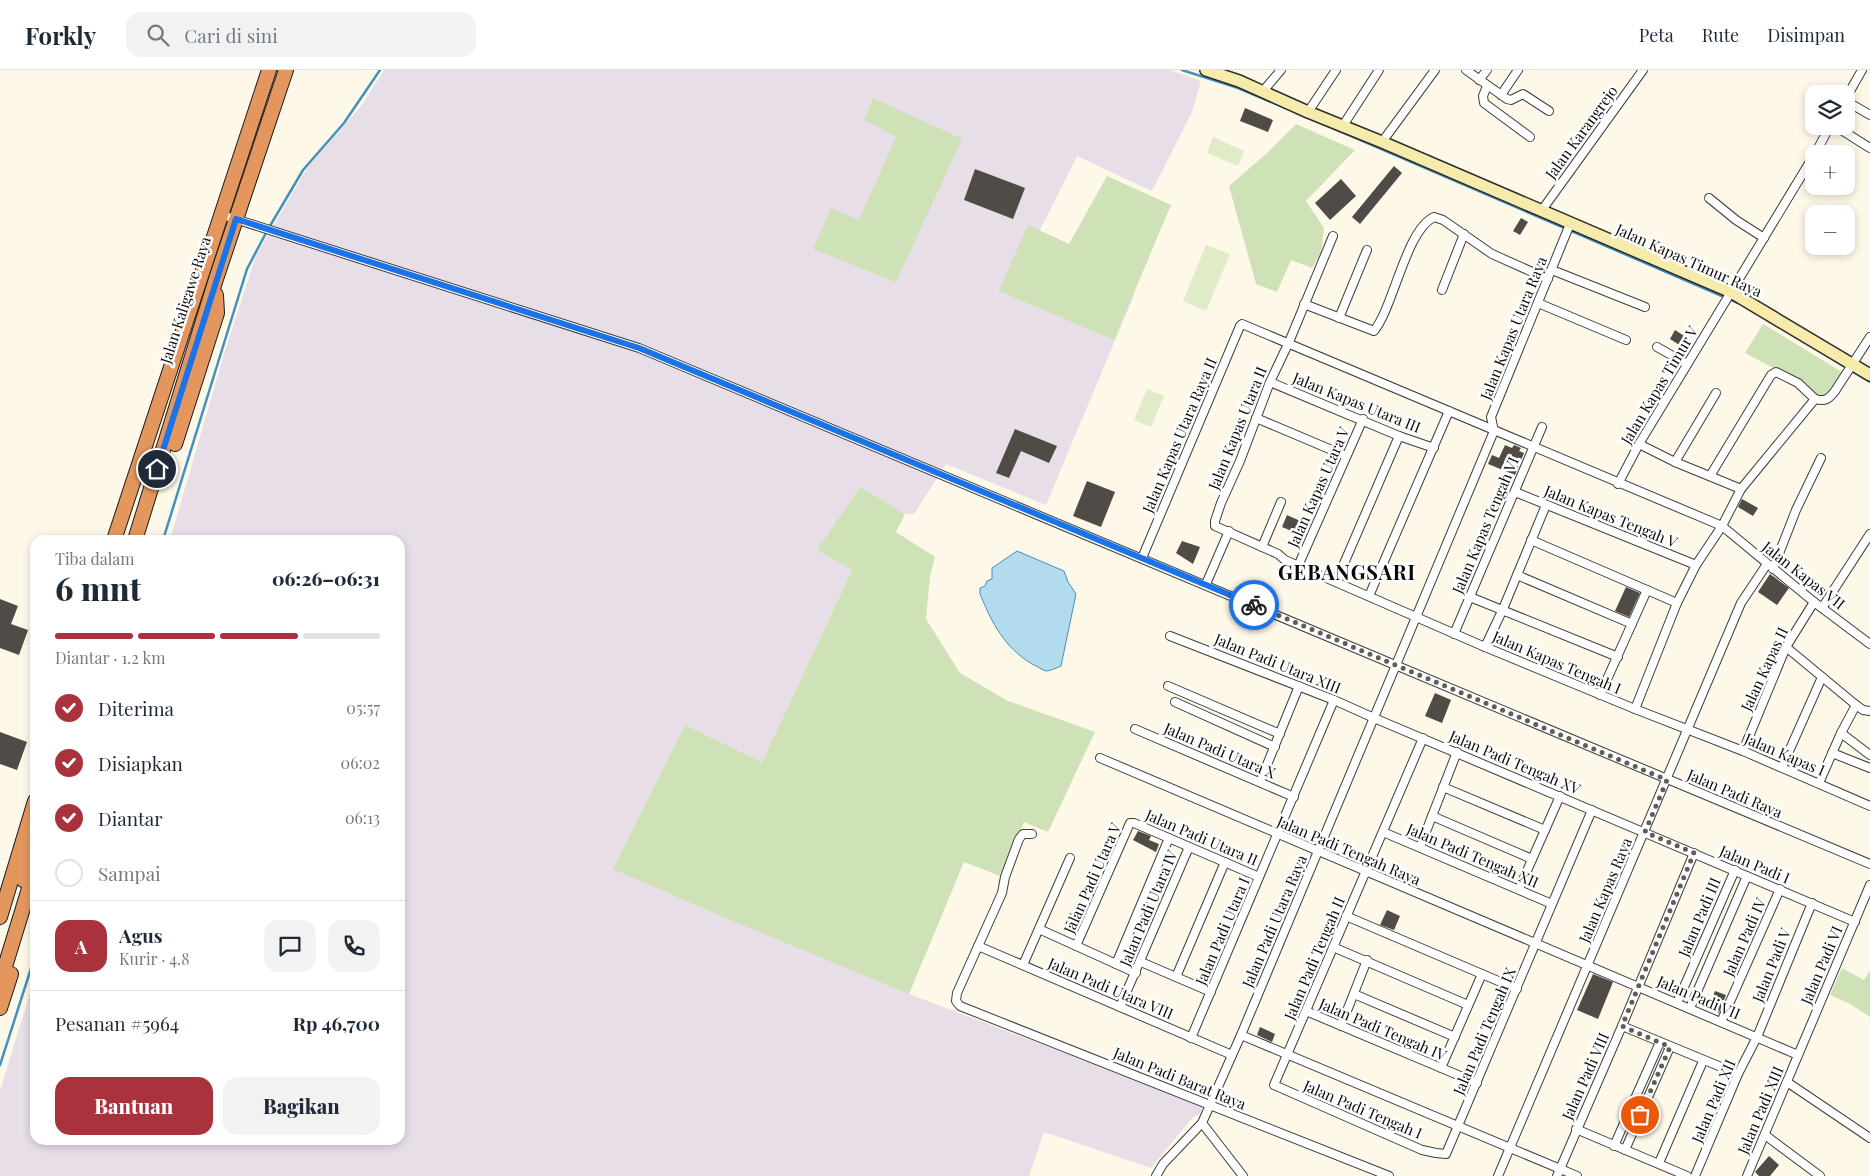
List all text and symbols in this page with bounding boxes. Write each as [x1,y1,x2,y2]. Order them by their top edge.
search box [126,12,476,57]
text: Forkly [25,19,96,51]
icon: search [144,21,172,49]
text: Cari di sini [184,22,278,48]
text: Peta [1639,23,1674,47]
text: Rute [1702,23,1739,47]
text: Disimpan [1767,23,1845,47]
street label: Jalan Karangrejo [1540,81,1622,184]
map controls [1805,85,1855,255]
button: layers [1805,85,1855,135]
button: + [1805,145,1855,195]
button: − [1805,205,1855,255]
street label: Jalan Kapas Timur Raya [1612,218,1766,301]
street label: Jalan Kaligawe Raya [155,233,215,367]
street label: Jalan Kapas Utara Raya [1475,253,1551,404]
street label: Jalan Kapas Timur V [1615,322,1703,449]
street label: Jalan Kapas Utara Raya II [1137,354,1221,517]
street label: Jalan Kapas Utara II [1203,363,1271,494]
street label: Jalan Kapas Utara III [1289,367,1424,437]
street label: Jalan Kapas Utara V [1282,423,1354,551]
pin [136,448,178,490]
street label: Jalan Kapas Tengah VI [1447,453,1523,597]
icon: home [143,455,171,483]
street label: Jalan Kapas Tengah V [1541,480,1681,552]
street label: Jalan Kapas VII [1758,536,1849,614]
text: Tiba dalam [55,548,134,569]
district label: GEBANGSARI [1278,558,1416,585]
text: 06:26–06:31 [272,565,380,591]
text: 6 mnt [55,566,141,609]
courier [1229,580,1279,630]
icon: bike [1240,591,1268,619]
street label: Jalan Kapas II [1735,624,1792,715]
street label: Jalan Kapas Tengah I [1489,625,1624,698]
street label: Jalan Padi Utara XIII [1211,628,1344,698]
text: Diantar · 1.2 km [55,647,166,668]
icon: check [55,694,83,722]
text: Diterima [98,695,174,721]
text: 05:57 [346,697,380,718]
street label: Jalan Padi Utara X [1160,717,1279,783]
street label: Jalan Padi Tengah XV [1445,725,1584,799]
street label: Jalan Kapas I [1741,728,1828,780]
icon: check [55,749,83,777]
text: Disiapkan [98,750,183,776]
text: 06:02 [341,752,380,773]
street label: Jalan Padi Raya [1683,764,1786,822]
icon: check [55,804,83,832]
street label: Jalan Padi Utara II [1142,804,1261,870]
text: Diantar [98,805,163,831]
text: 06:13 [345,807,380,828]
street label: Jalan Padi Tengah Raya [1273,810,1424,889]
street label: Jalan Padi Tengah XII [1403,818,1542,892]
street label: Jalan Padi Utara V [1058,819,1126,937]
street label: Jalan Kapas Raya [1573,834,1636,947]
street label: Jalan Padi I [1716,840,1793,888]
street label: Jalan Padi Utara IV [1114,846,1182,970]
street label: Jalan Padi Utara Raya [1237,851,1311,991]
text: Sampai [98,860,161,886]
street label: Jalan Padi Utara I [1190,874,1254,989]
street label: Jalan Padi III [1673,874,1725,961]
street label: Jalan Padi Tengah II [1279,893,1349,1024]
street label: Jalan Padi IV [1717,894,1770,980]
button: chat [264,920,316,972]
button: phone [328,920,380,972]
text: Agus [119,922,162,948]
street label: Jalan Padi VI [1795,923,1847,1008]
street label: Jalan Padi V [1747,924,1795,1006]
text: A [75,933,87,959]
text: Kurir · 4.8 [119,948,189,969]
street label: Jalan Padi Utara VIII [1044,952,1177,1023]
street label: Jalan Padi Tengah IX [1448,964,1520,1099]
street label: Jalan Padi VII [1653,970,1744,1024]
street label: Jalan Padi Tengah IV [1315,993,1450,1065]
text: Pesanan #5964 [55,1010,179,1036]
text: Rp 46,700 [293,1010,380,1036]
street label: Jalan Padi VIII [1556,1029,1613,1124]
street label: Jalan Padi Barat Raya [1110,1042,1250,1114]
street label: Jalan Padi XII [1686,1056,1740,1147]
street label: Jalan Padi XIII [1732,1063,1788,1158]
street label: Jalan Padi Tengah I [1300,1075,1425,1143]
button: Bantuan [55,1077,213,1135]
button: Bagikan [223,1077,380,1135]
pin [1619,1094,1661,1136]
icon: bag [1626,1101,1654,1129]

